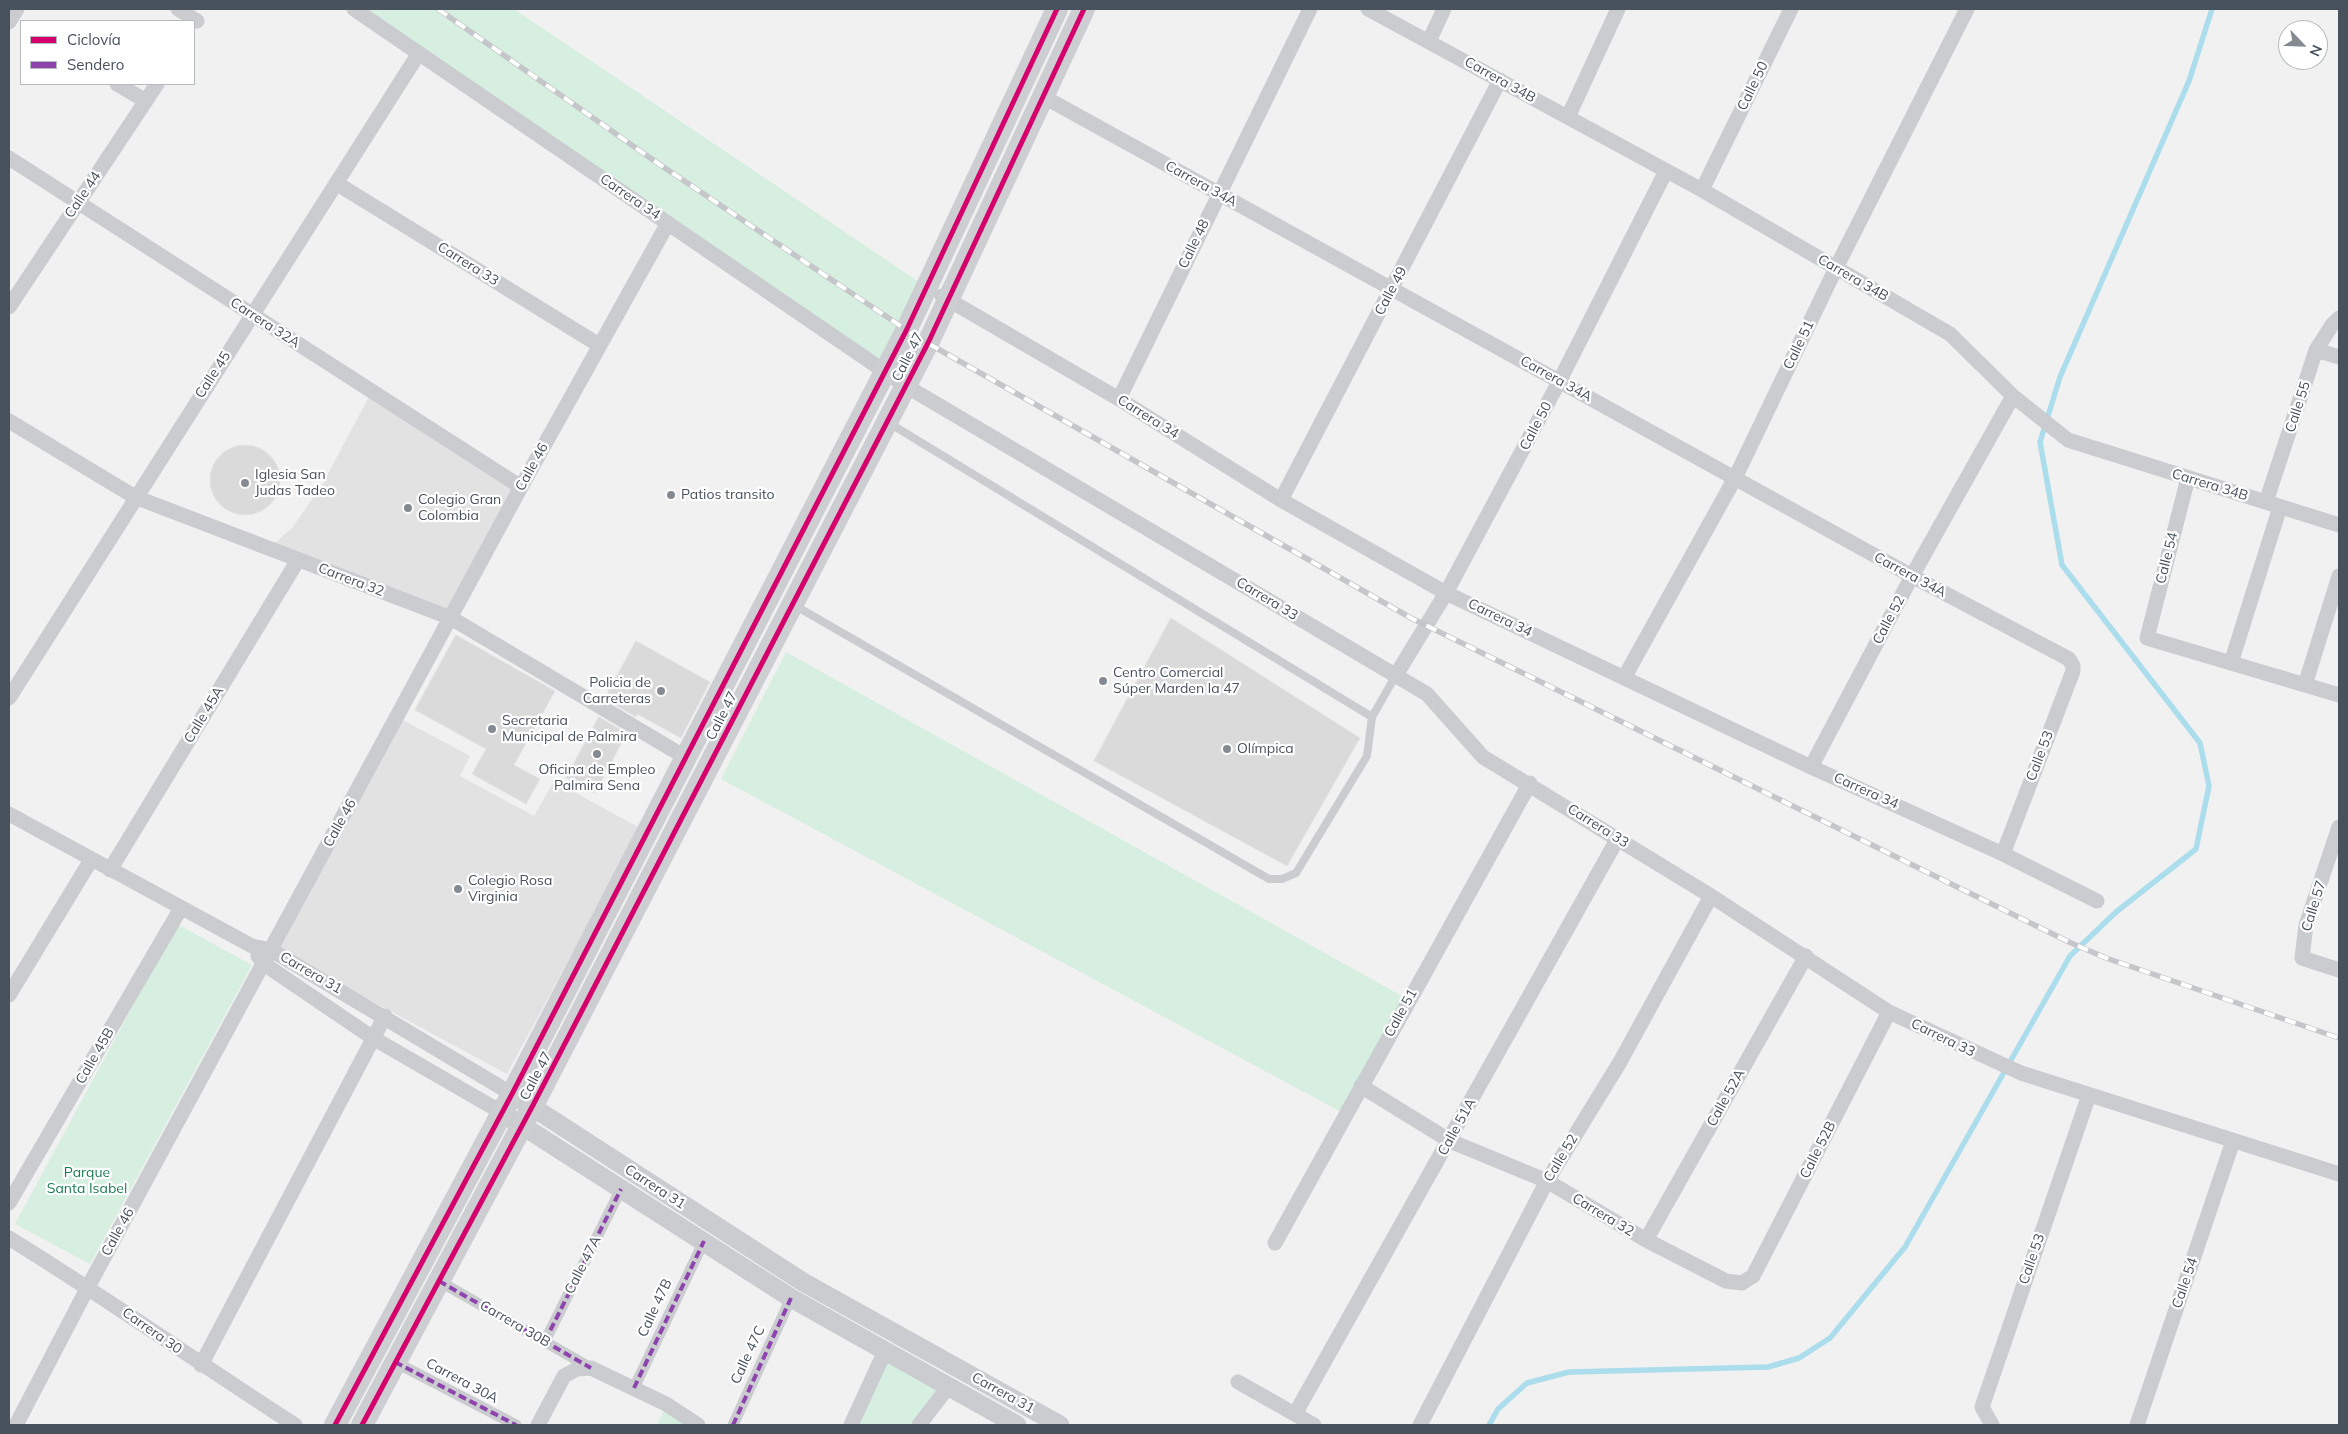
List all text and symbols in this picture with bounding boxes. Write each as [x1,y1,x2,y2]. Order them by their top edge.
legend [20,20,195,85]
north arrow [2278,20,2328,70]
text: Ciclovía [67,30,121,49]
text: N [2305,42,2326,59]
street label: Carrera 34B [1461,54,1539,106]
text: Sendero [67,55,124,74]
street label: Calle 50 [1734,59,1772,113]
street label: Carrera 34A [1162,157,1240,211]
street label: Calle 44 [61,169,105,221]
street label: Carrera 34 [597,171,663,223]
street label: Calle 48 [1175,217,1213,271]
street label: Carrera 33 [434,239,502,289]
street label: Carrera 34B [1815,251,1891,305]
street label: Calle 49 [1371,264,1411,318]
street label: Carrera 32A [227,294,303,352]
street label: Calle 51 [1780,318,1818,372]
street label: Calle 47 [889,330,927,384]
street label: Calle 45 [192,348,234,402]
street label: Carrera 34A [1517,352,1595,406]
street label: Calle 55 [2282,379,2314,435]
street label: Carrera 34 [1114,392,1182,442]
street label: Calle 50 [1516,399,1556,453]
street label: Calle 46 [512,440,552,494]
street label: Carrera 34B [2170,465,2250,505]
place label: Iglesia San Judas Tadeo [255,467,335,500]
marker: Iglesia San Judas Tadeo [239,477,251,489]
place label: Patios transito [681,487,775,503]
marker: Patios transito [665,489,677,501]
place label: Colegio Gran Colombia [418,492,501,524]
marker: Colegio Gran Colombia [402,502,414,514]
street label: Calle 54 [2153,531,2181,585]
street label: Carrera 34A [1871,549,1949,601]
street label: Carrera 32 [316,560,386,600]
street label: Carrera 33 [1233,574,1301,624]
street label: Calle 52 [1869,593,1909,647]
street label: Carrera 34 [1465,595,1535,641]
place label: Centro Comercial Súper Marden la 47 [1113,665,1240,698]
place label: Policia de Carreteras [583,675,651,708]
marker: Centro Comercial Súper Marden la 47 [1097,675,1109,687]
street label: Calle 45A [181,684,227,746]
marker: Policia de Carreteras [655,685,667,697]
street label: Calle 47 [703,689,741,743]
place label: Secretaria Municipal de Palmira [502,713,637,746]
marker: Secretaria Municipal de Palmira [486,723,498,735]
street label: Calle 53 [2023,728,2057,784]
place label: Olímpica [1237,741,1294,757]
marker: Olímpica [1221,743,1233,755]
marker: Oficina de Empleo Palmira Sena [591,748,603,760]
place label: Oficina de Empleo Palmira Sena [539,762,655,794]
street label: Carrera 34 [1831,769,1901,813]
street label: Calle 46 [320,796,360,850]
street label: Carrera 33 [1564,801,1632,851]
place label: Colegio Rosa Virginia [468,873,552,906]
street label: Calle 57 [2298,878,2330,934]
marker: Colegio Rosa Virginia [452,883,464,895]
street label: Carrera 31 [277,948,345,998]
street label: Calle 51 [1381,986,1421,1040]
street label: Carrera 33 [1908,1015,1978,1061]
street label: Calle 45B [72,1025,118,1087]
street label: Calle 47 [516,1049,556,1103]
street label: Calle 52A [1703,1066,1749,1130]
street label: Calle 51A [1434,1095,1480,1159]
street label: Calle 52B [1796,1119,1840,1181]
street label: Calle 52 [1540,1131,1582,1185]
street label: Carrera 31 [621,1161,689,1213]
park label: Parque Santa Isabel [47,1165,127,1198]
street label: Carrera 32 [1569,1190,1637,1240]
street label: Calle 46 [98,1205,138,1259]
street label: Calle 53 [2016,1231,2048,1287]
street label: Calle 47A [561,1233,605,1297]
street label: Calle 54 [2169,1255,2201,1311]
street label: Calle 47B [634,1276,676,1340]
street label: Carrera 30B [477,1297,553,1351]
street label: Carrera 30 [119,1304,185,1358]
street label: Calle 47C [727,1323,769,1387]
street label: Carrera 30A [423,1355,501,1407]
street label: Carrera 31 [969,1369,1037,1417]

